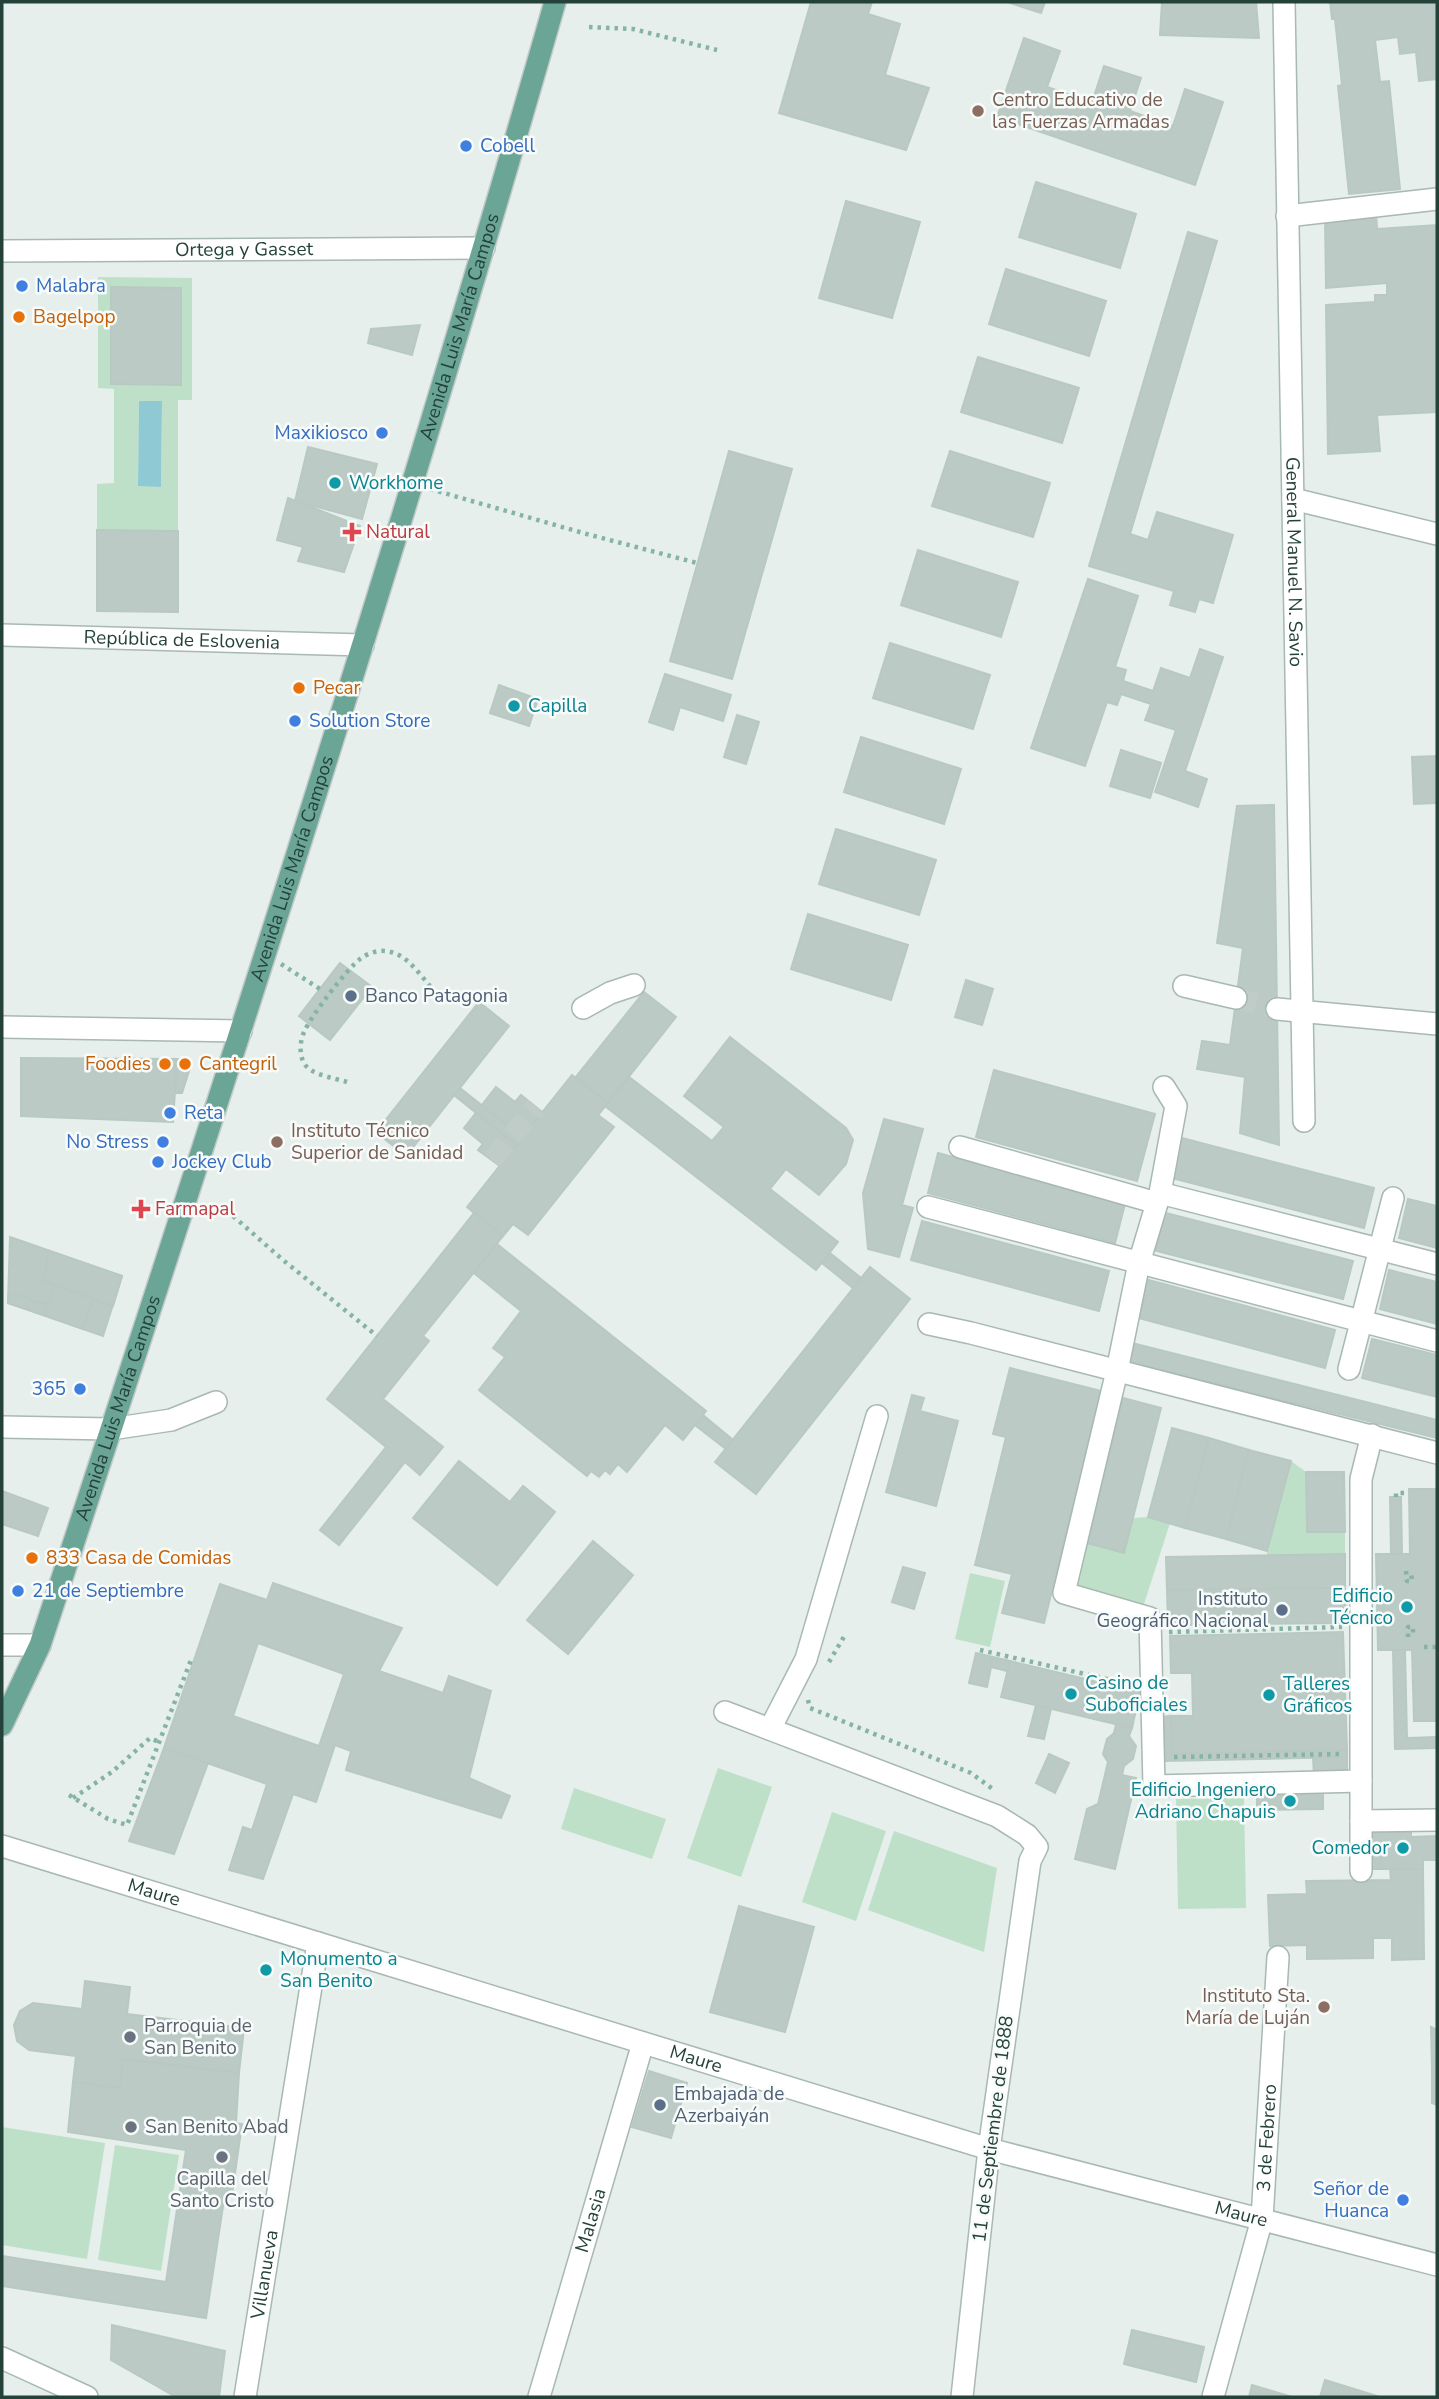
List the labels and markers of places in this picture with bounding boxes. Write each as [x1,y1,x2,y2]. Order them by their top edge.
place label: Centro Educativo de las Fuerzas Armadas [992,87,1170,135]
marker: Centro Educativo de las Fuerzas Armadas [970,103,986,119]
place label: Cobell [480,133,535,159]
marker: Cobell [458,138,474,154]
place label: Malabra [36,273,106,299]
marker: Malabra [14,278,30,294]
place label: Bagelpop [33,304,116,330]
marker: Bagelpop [11,309,27,325]
place label: Maxikiosco [275,420,368,446]
marker: Maxikiosco [374,425,390,441]
place label: Workhome [349,470,443,496]
marker: Workhome [327,475,343,491]
place label: Natural [366,519,430,545]
marker: Natural [344,524,360,540]
place label: Pecar [313,675,361,701]
marker: Pecar [291,680,307,696]
place label: Capilla [528,693,587,719]
marker: Capilla [506,698,522,714]
place label: Solution Store [309,708,430,734]
marker: Solution Store [287,713,303,729]
place label: Banco Patagonia [365,983,508,1009]
marker: Banco Patagonia [343,988,359,1004]
place label: Foodies [85,1051,151,1077]
place label: Cantegril [199,1051,277,1077]
marker: Foodies [157,1056,173,1072]
marker: Cantegril [177,1056,193,1072]
place label: Reta [184,1100,223,1126]
marker: Reta [162,1105,178,1121]
place label: Instituto Técnico Superior de Sanidad [291,1118,463,1166]
place label: No Stress [66,1129,149,1155]
marker: No Stress [155,1134,171,1150]
marker: Instituto Técnico Superior de Sanidad [269,1134,285,1150]
place label: Jockey Club [171,1149,272,1175]
marker: Jockey Club [150,1154,166,1170]
place label: Farmapal [155,1196,235,1222]
marker: Farmapal [133,1201,149,1217]
place label: 365 [32,1376,66,1402]
marker: 365 [72,1381,88,1397]
place label: 833 Casa de Comidas [46,1545,231,1571]
marker: 833 Casa de Comidas [24,1550,40,1566]
place label: 21 de Septiembre [32,1578,184,1604]
marker: 21 de Septiembre [10,1583,26,1599]
place label: Edificio Técnico [1330,1583,1393,1631]
place label: Instituto Geográfico Nacional [1097,1586,1268,1634]
marker: Edificio Técnico [1399,1599,1415,1615]
marker: Instituto Geográfico Nacional [1274,1602,1290,1618]
place label: Casino de Suboficiales [1085,1670,1188,1718]
place label: Talleres Gráficos [1283,1671,1353,1719]
marker: Casino de Suboficiales [1063,1686,1079,1702]
marker: Talleres Gráficos [1261,1687,1277,1703]
place label: Edificio Ingeniero Adriano Chapuis [1131,1777,1276,1825]
marker: Edificio Ingeniero Adriano Chapuis [1282,1793,1298,1809]
place label: Comedor [1311,1835,1389,1861]
marker: Comedor [1395,1840,1411,1856]
place label: Monumento a San Benito [280,1946,398,1994]
marker: Monumento a San Benito [258,1962,274,1978]
place label: Instituto Sta. María de Luján [1185,1983,1310,2031]
marker: Instituto Sta. María de Luján [1316,1999,1332,2015]
place label: Parroquia de San Benito [144,2013,252,2061]
marker: Parroquia de San Benito [122,2029,138,2045]
place label: Embajada de Azerbaiyán [674,2081,784,2129]
marker: Embajada de Azerbaiyán [652,2097,668,2113]
place label: San Benito Abad [145,2114,289,2140]
marker: San Benito Abad [123,2119,139,2135]
marker: Capilla del Santo Cristo [214,2149,230,2165]
place label: Capilla del Santo Cristo [170,2166,274,2214]
place label: Señor de Huanca [1313,2176,1389,2224]
marker: Señor de Huanca [1395,2192,1411,2208]

